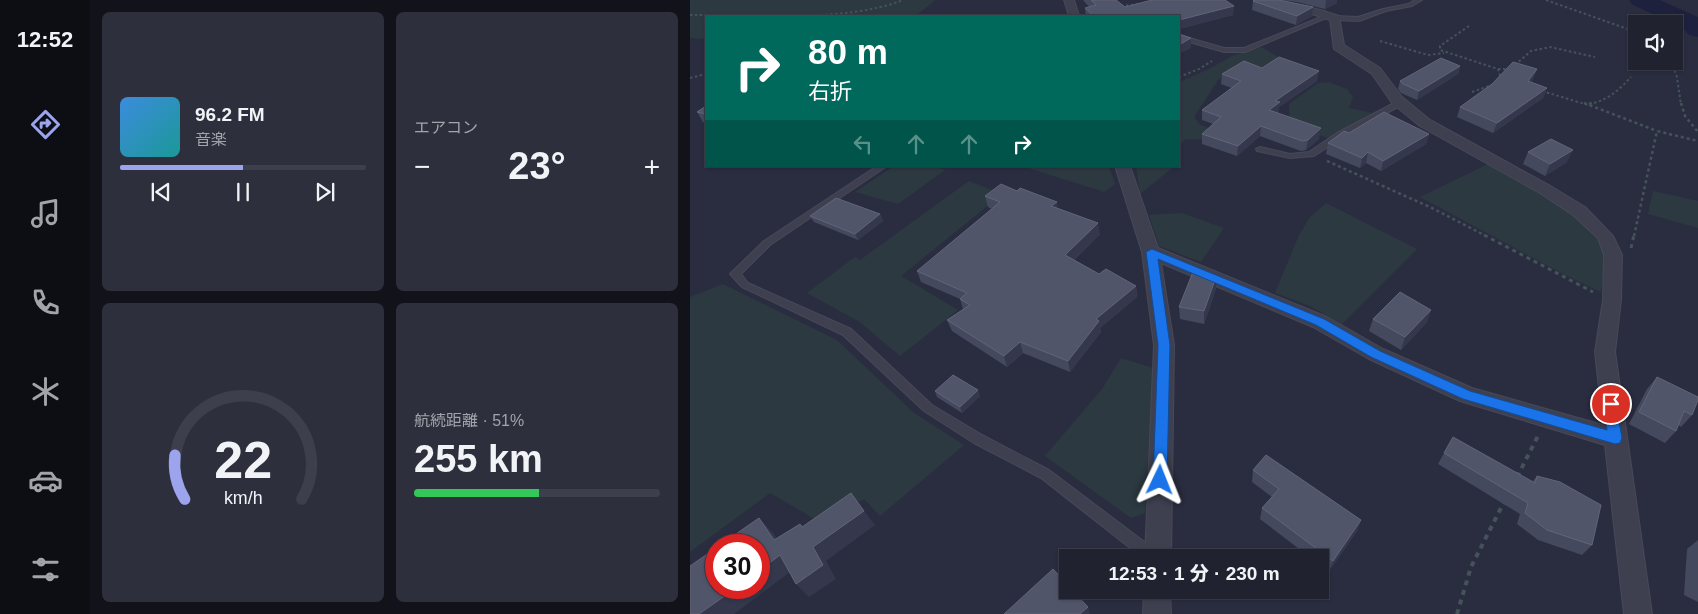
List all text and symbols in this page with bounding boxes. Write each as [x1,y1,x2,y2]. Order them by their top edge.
map controls [1628,15,1683,70]
button: sound [1628,15,1683,70]
text: 12:52 [17,27,73,52]
text: 80 m [808,32,888,71]
icon: right [725,35,790,100]
text: 右折 [808,79,852,104]
text: 96.2 FM [195,104,265,125]
icon: directions [28,107,63,142]
text: エアコン [414,119,478,136]
icon: left [849,130,877,158]
icon: ahead [902,130,930,158]
icon: ahead [955,130,983,158]
icon: right [1008,130,1036,158]
text: 音楽 [195,131,227,148]
text: 23° [508,145,566,187]
text: − [414,151,430,182]
text: + [644,151,660,182]
icon: previous [147,178,175,206]
icon: pause [229,178,257,206]
icon: next [311,178,339,206]
icon: music [28,196,63,231]
icon: phone [28,285,63,320]
icon: climate [28,374,63,409]
pin [1590,383,1632,425]
icon: arrive [1597,390,1625,418]
text: 航続距離 · 51% [414,412,524,429]
text: 22 [214,431,272,489]
text: 255 km [414,438,543,480]
position arrow [1133,453,1185,505]
icon: car [28,463,63,498]
text: km/h [224,488,262,508]
speed limit sign: 30 [705,534,770,599]
icon: filters [28,552,63,587]
text: 12:53 · 1 分 · 230 m [1108,563,1280,584]

